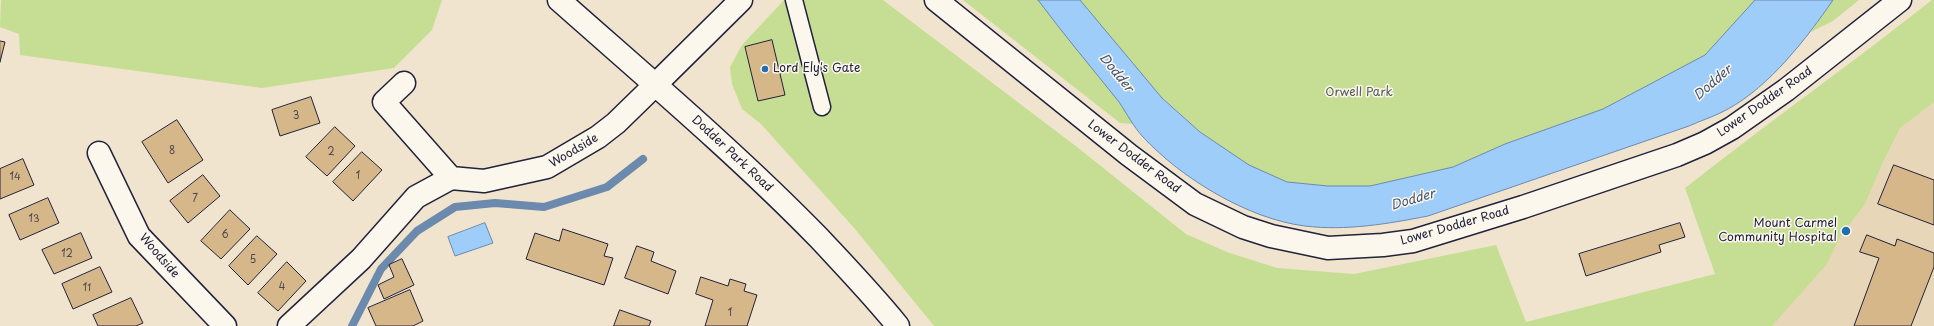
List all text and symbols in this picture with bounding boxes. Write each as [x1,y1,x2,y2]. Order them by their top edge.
water label: Dodder [1096,50,1136,96]
place label: Lord Ely's Gate [773,62,860,76]
water label: Dodder [1691,62,1735,104]
marker: Lord Ely's Gate [760,64,770,74]
street label: Lower Dodder Road [1715,64,1815,140]
park label: Orwell Park [1325,86,1393,100]
house number: 3 [293,110,299,122]
street label: Dodder Park Road [689,113,775,195]
street label: Lower Dodder Road [1085,117,1183,197]
street label: Woodside [547,131,601,171]
house number: 8 [169,145,175,157]
house number: 2 [327,146,335,158]
house number: 1 [356,170,360,182]
house number: 14 [9,171,21,183]
water label: Dodder [1389,186,1437,214]
house number: 7 [192,193,198,205]
street label: Lower Dodder Road [1399,204,1511,248]
house number: 13 [28,213,40,225]
place label: Mount Carmel Community Hospital [1718,217,1837,245]
marker: Mount Carmel Community Hospital [1840,225,1852,237]
house number: 6 [221,229,229,241]
street label: Woodside [136,231,182,281]
house number: 12 [61,248,73,260]
house number: 5 [250,254,256,266]
house number: 4 [279,281,285,293]
house number: 11 [83,282,91,294]
house number: 1 [728,307,732,319]

